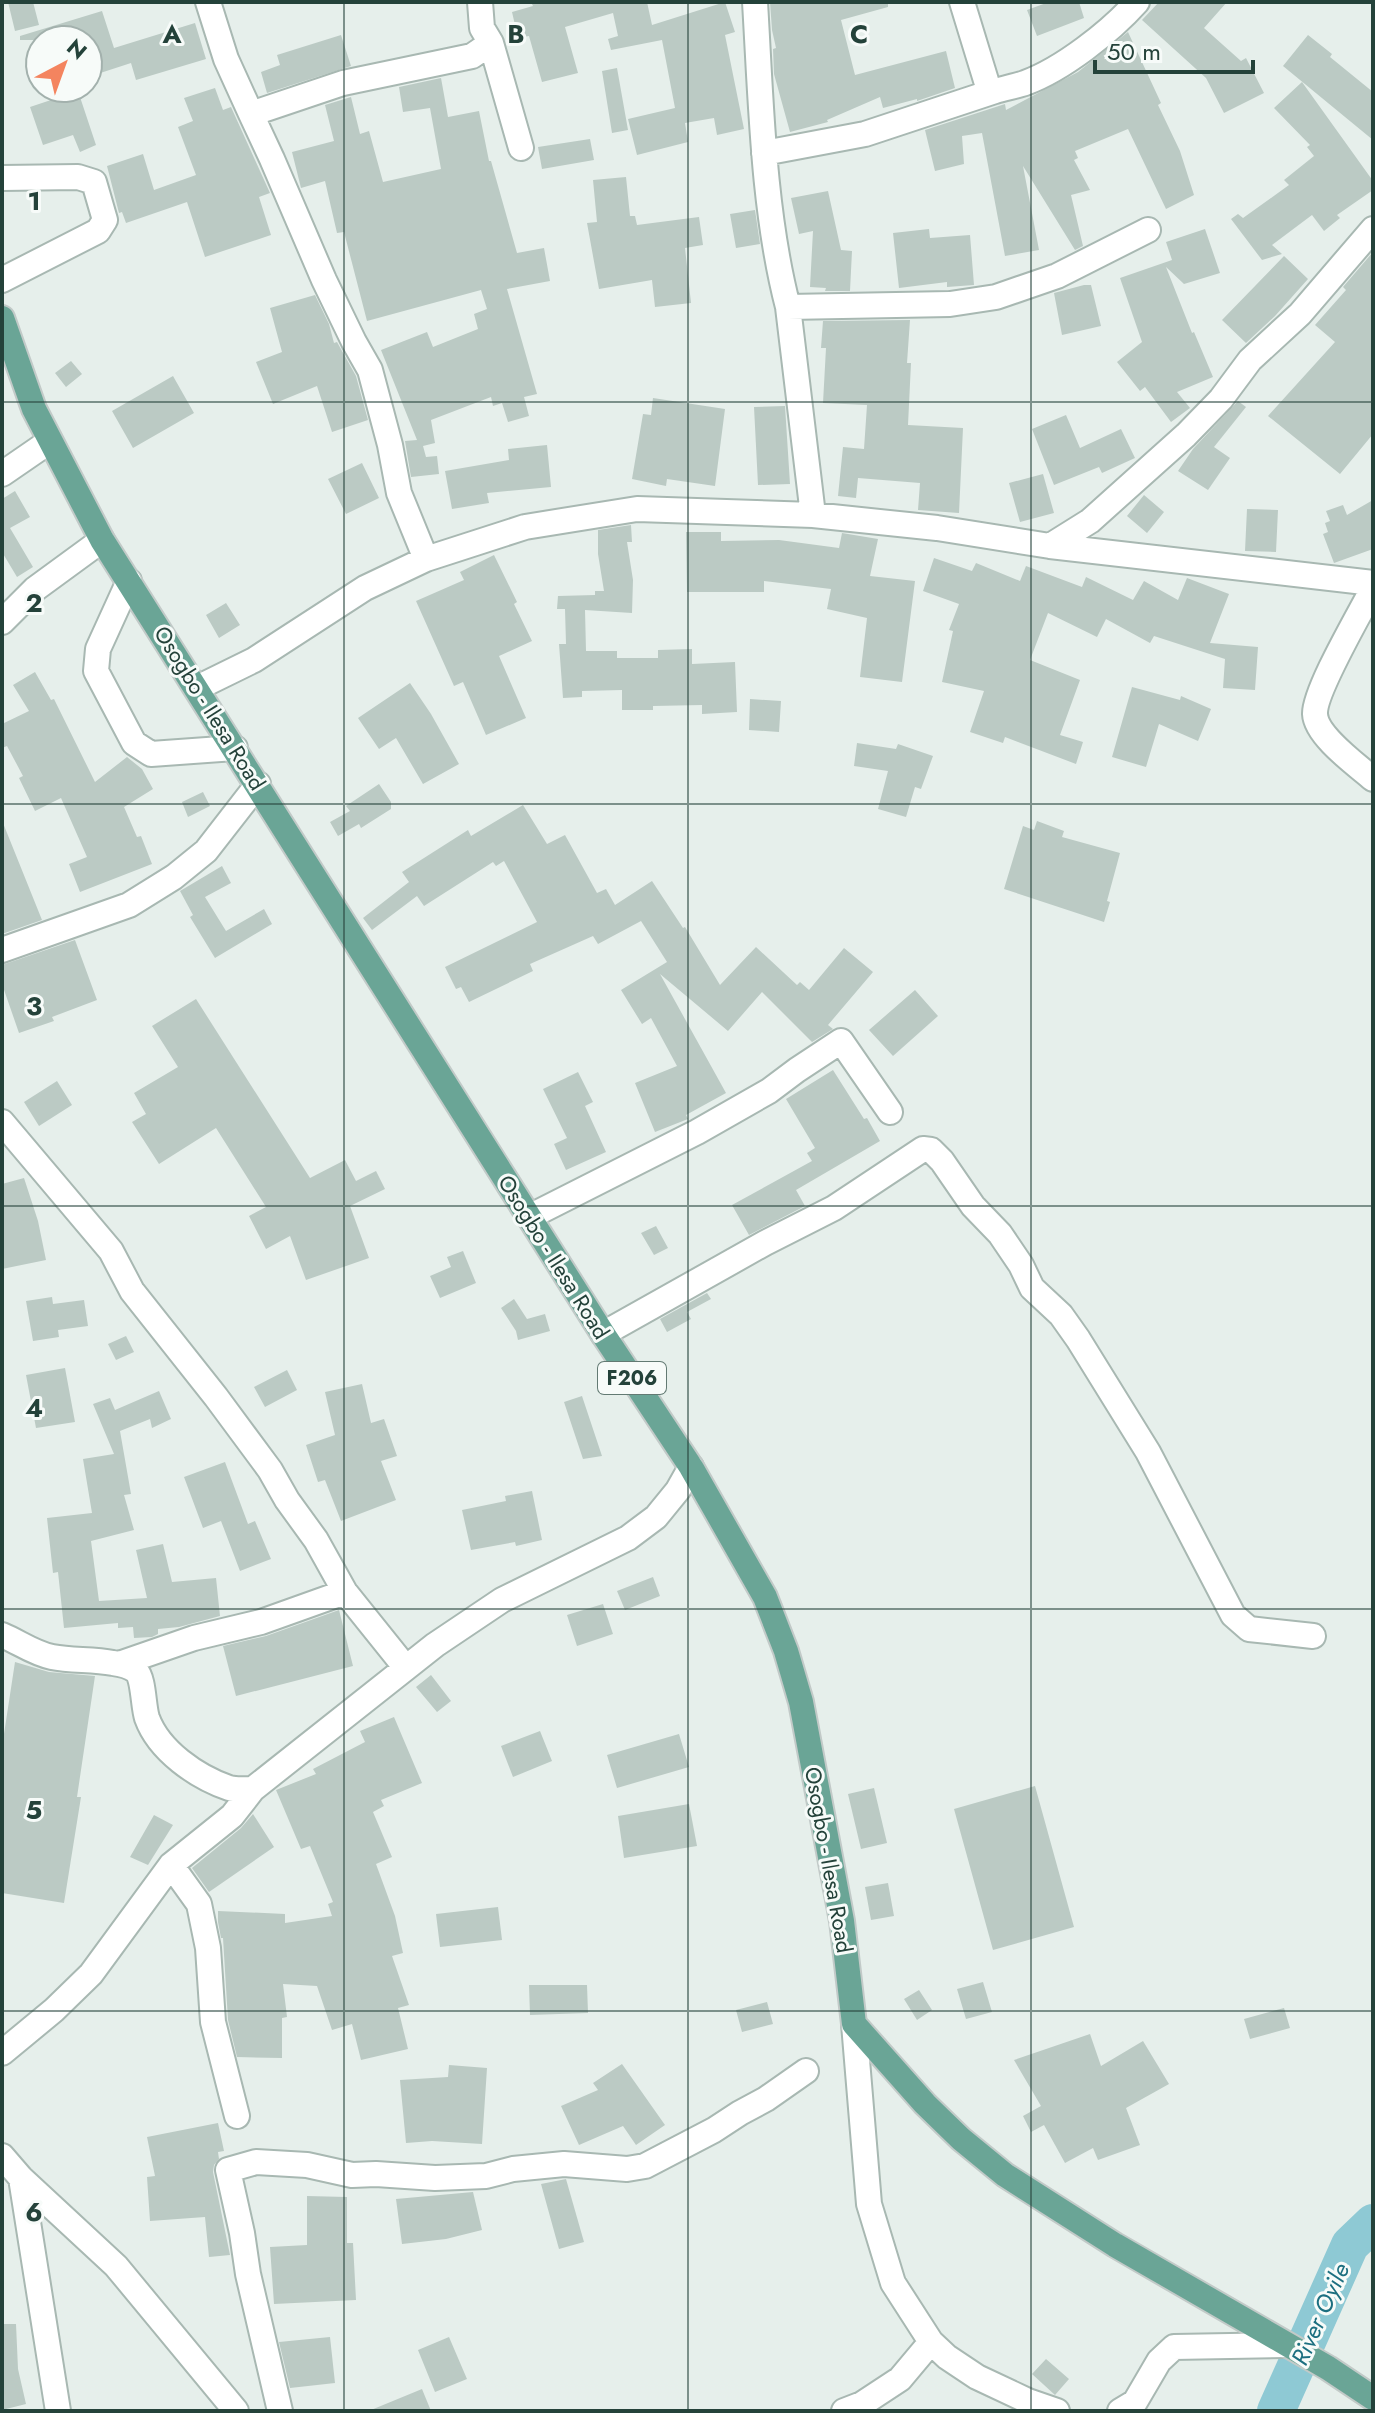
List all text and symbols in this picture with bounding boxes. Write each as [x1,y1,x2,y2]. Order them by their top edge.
text: A [161,15,182,53]
text: B [507,15,525,53]
text: C [850,15,868,53]
north arrow [24,24,104,104]
scale bar [1095,24,1253,74]
text: N [60,31,94,67]
text: 50 m [1107,34,1161,69]
text: 1 [27,182,41,220]
text: 2 [25,584,43,622]
street label: Osogbo - Ilesa Road [146,620,274,796]
text: 3 [26,987,42,1025]
street label: Osogbo - Ilesa Road [490,1169,618,1345]
road number: F206 [598,1362,666,1394]
text: 4 [25,1389,43,1427]
street label: Osogbo - Ilesa Road [797,1764,861,1956]
text: 5 [26,1791,42,1829]
text: 6 [25,2193,43,2231]
water label: River Oyile [1282,2257,1358,2371]

